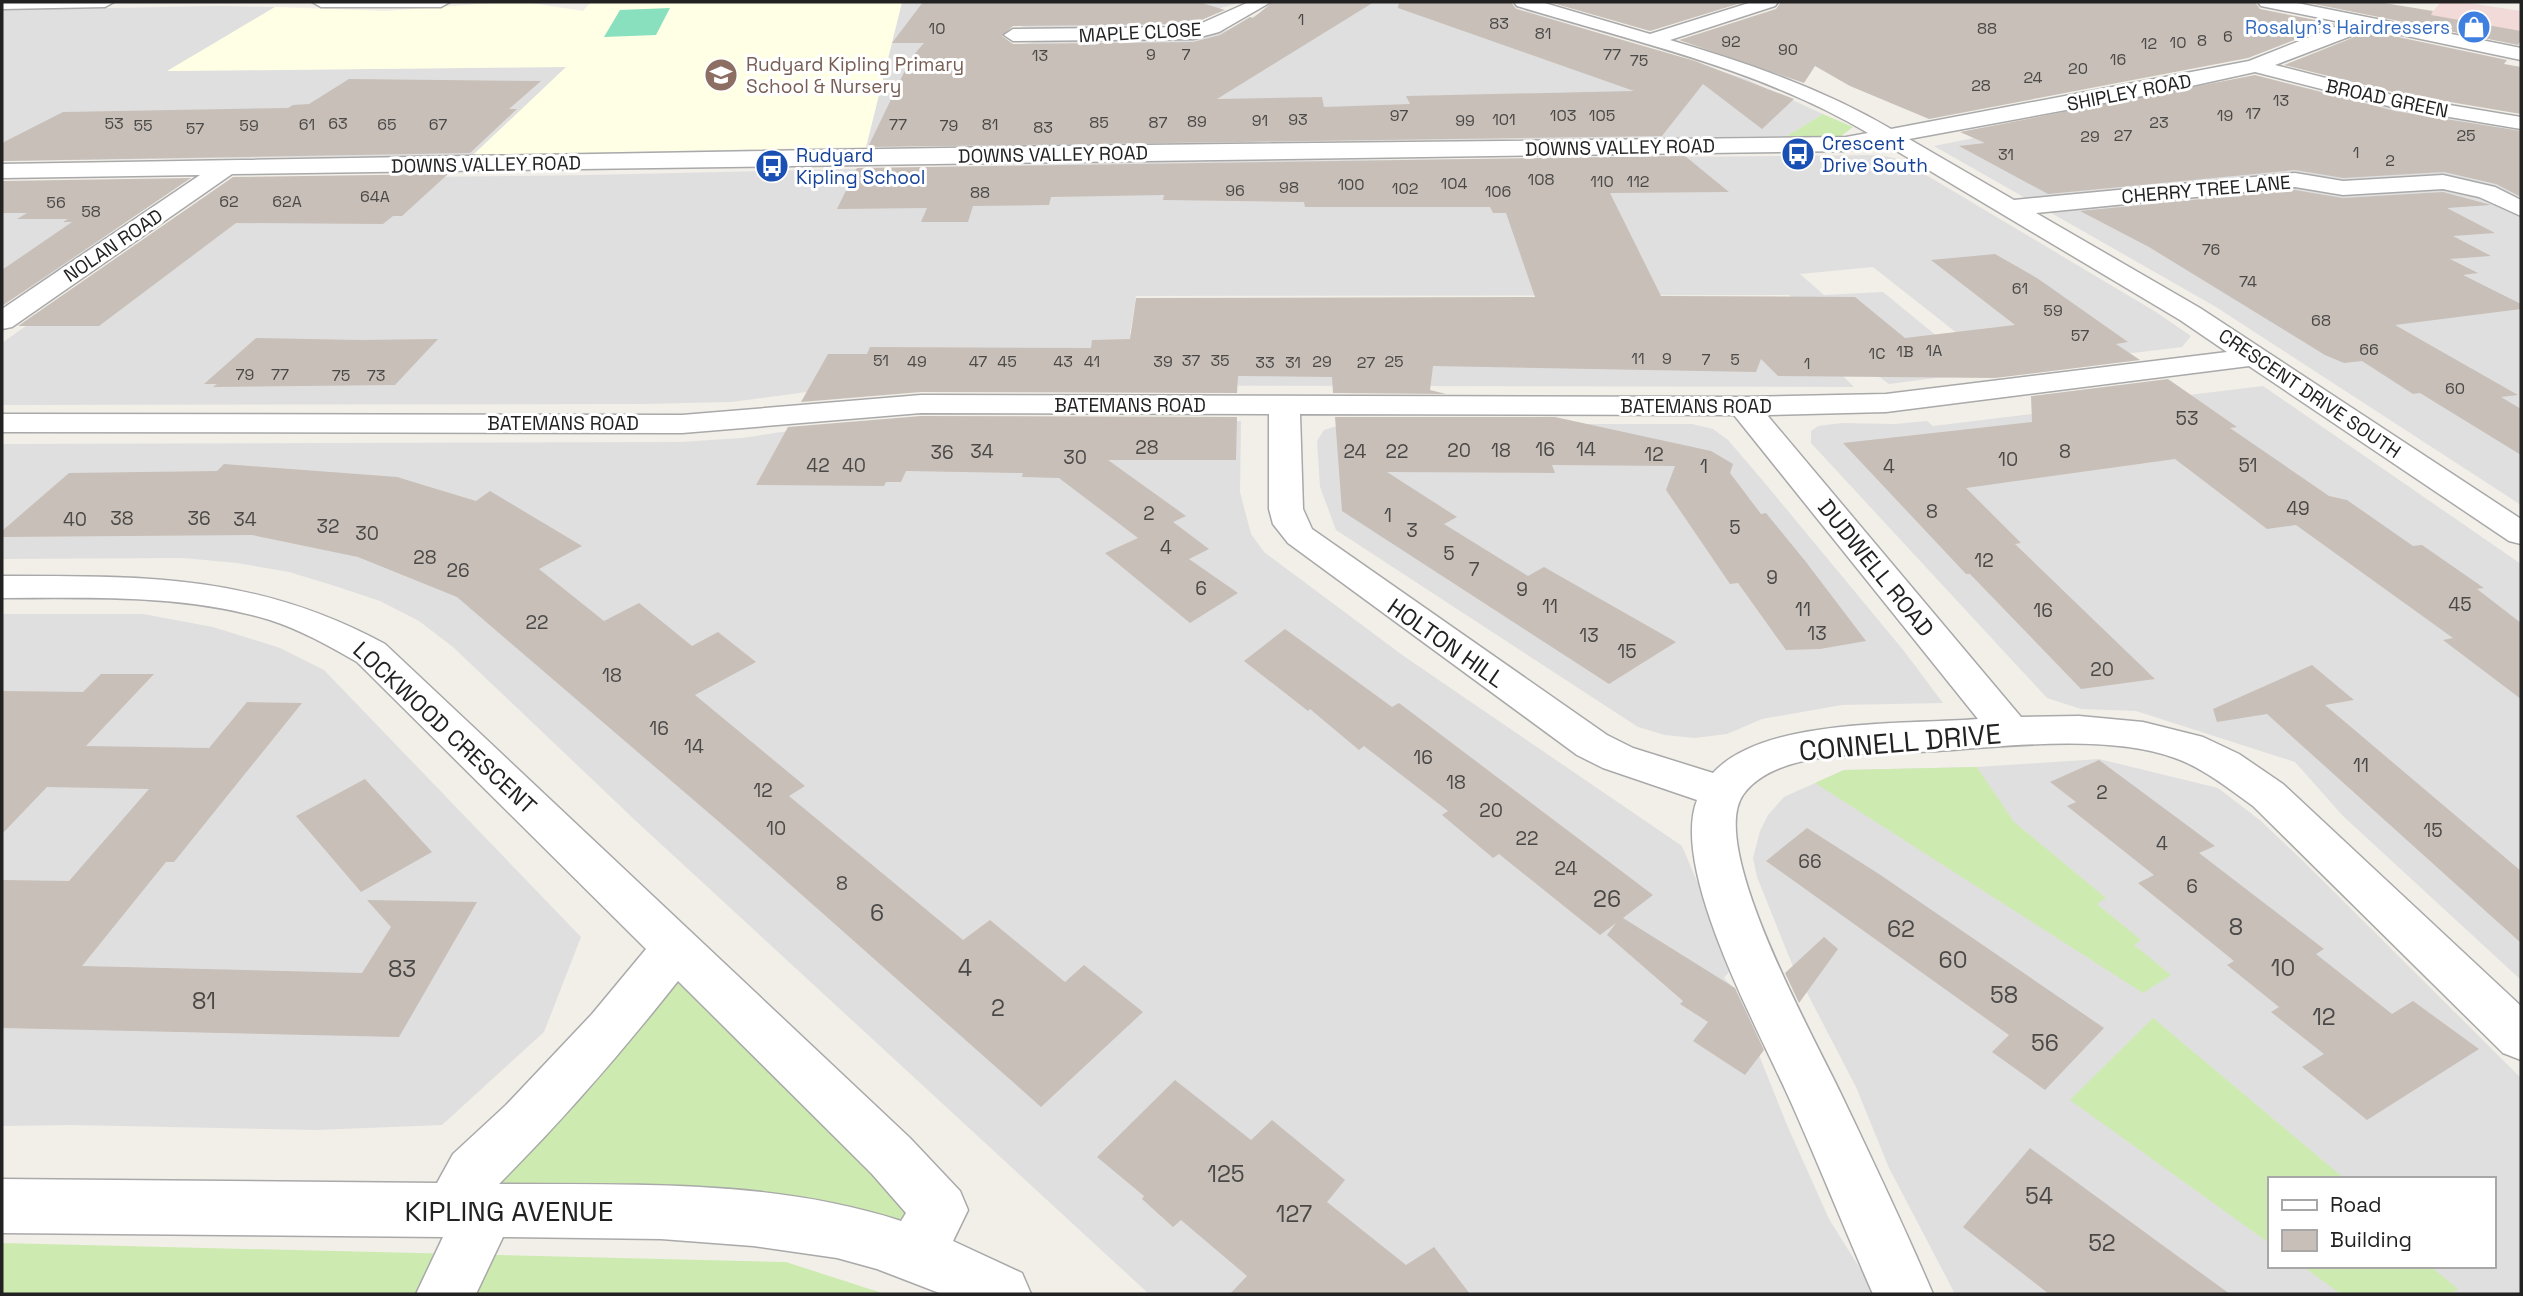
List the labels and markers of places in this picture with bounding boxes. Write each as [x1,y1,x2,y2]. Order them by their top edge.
shop icon: Rosalyn's Hairdressers [2455,8,2493,46]
place label: Rosalyn's Hairdressers [2245,15,2450,40]
place label: Rudyard Kipling Primary School & Nursery [746,52,964,99]
school or university icon: Rudyard Kipling Primary School & Nursery [702,56,740,94]
place label: Crescent Drive South [1822,131,1928,178]
bus stop icon: Crescent Drive South [1779,135,1817,173]
place label: Rudyard Kipling School [796,143,925,190]
bus stop icon: Rudyard Kipling School [753,147,791,185]

